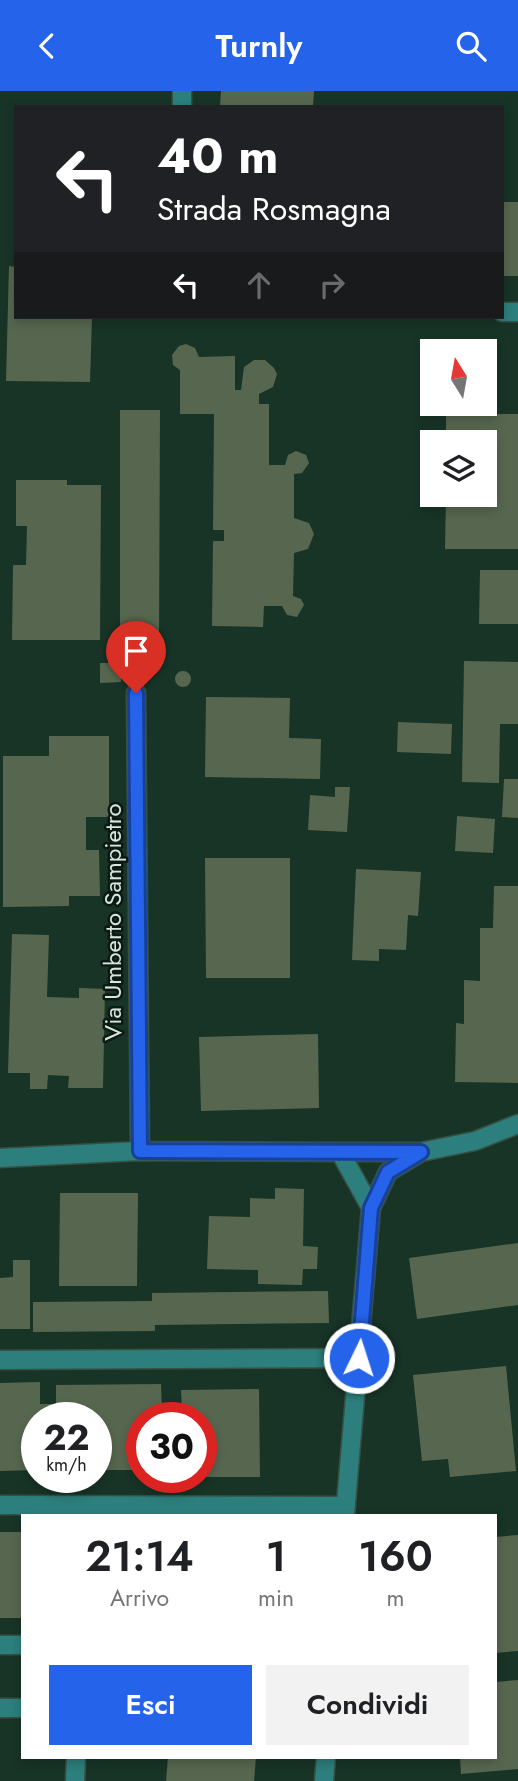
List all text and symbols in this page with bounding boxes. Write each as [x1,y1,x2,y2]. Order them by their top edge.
text: Turnly [216,23,302,69]
icon: back [28,27,66,65]
icon: search [452,27,490,65]
text: 40 m [157,121,279,191]
icon: left [42,133,133,224]
text: Strada Rosmagna [157,186,391,232]
icon: left [167,266,205,304]
icon: ahead [240,266,278,304]
icon: right [313,266,351,304]
north arrow [420,339,497,417]
map controls [420,339,497,507]
button: layers [420,430,497,507]
pin [106,621,166,693]
icon: arrive [117,632,155,670]
street label: Via Umberto Sampietro [95,803,130,1041]
position arrow [322,1321,396,1395]
speed limit sign: 30 [126,1402,217,1493]
text: 22 [44,1413,89,1463]
text: km/h [46,1452,87,1478]
text: 21:14 [85,1526,194,1587]
text: 1 [266,1526,286,1587]
text: 160 [358,1526,433,1587]
text: Arrivo [110,1581,169,1615]
text: min [258,1581,294,1615]
text: m [387,1581,405,1615]
button: Esci [49,1665,252,1745]
button: Condividi [266,1665,469,1745]

